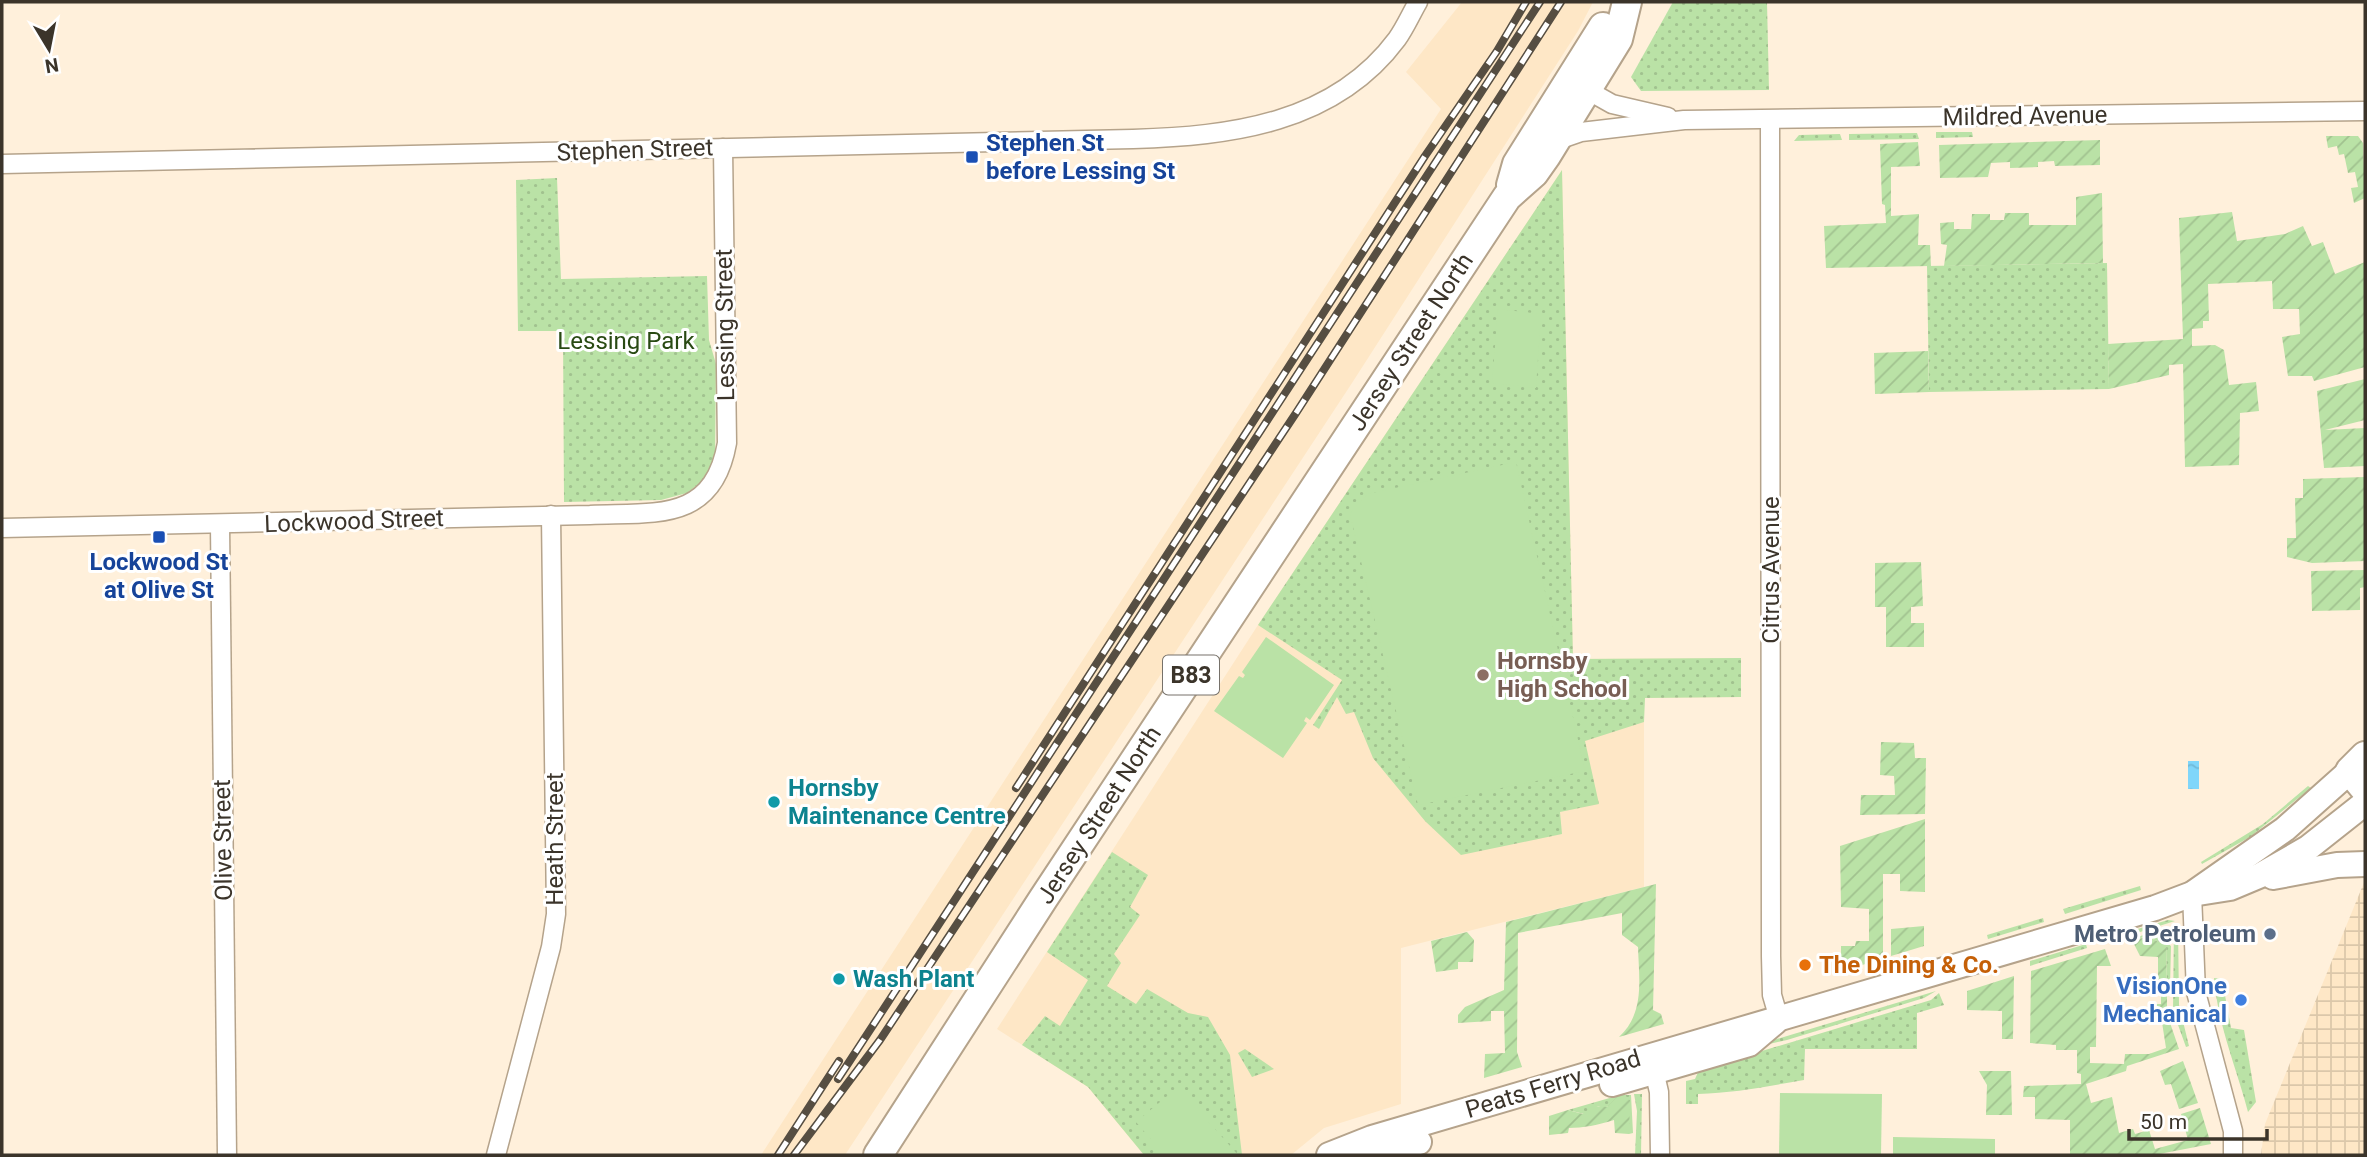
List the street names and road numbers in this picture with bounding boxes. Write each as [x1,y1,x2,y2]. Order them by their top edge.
street label: Mildred Avenue [1942,101,2108,131]
street label: Stephen Street [556,133,714,167]
street label: Lessing Street [710,248,740,401]
street label: Jersey Street North [1343,248,1479,436]
street label: Citrus Avenue [1757,496,1785,644]
street label: Lockwood Street [264,504,444,538]
road number: B83 [1163,656,1219,694]
street label: Jersey Street North [1031,721,1167,909]
street label: Heath Street [541,772,569,906]
street label: Olive Street [208,779,238,901]
street label: Peats Ferry Road [1462,1044,1644,1124]

